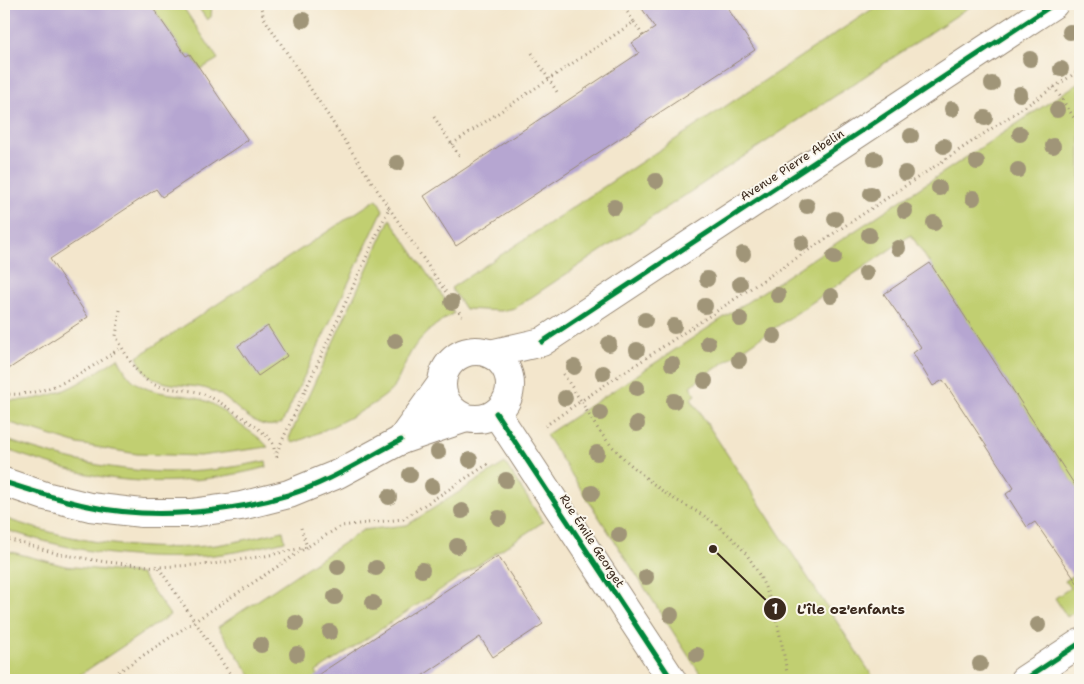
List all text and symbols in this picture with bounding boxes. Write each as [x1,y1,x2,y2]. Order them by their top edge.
street label: Avenue Pierre Abelin [737,125,847,205]
street label: Rue Émile Georget [556,491,628,591]
callout: L'île oz'enfants [762,594,915,623]
text: 1 [772,599,779,619]
text: L'île oz'enfants [797,600,905,618]

